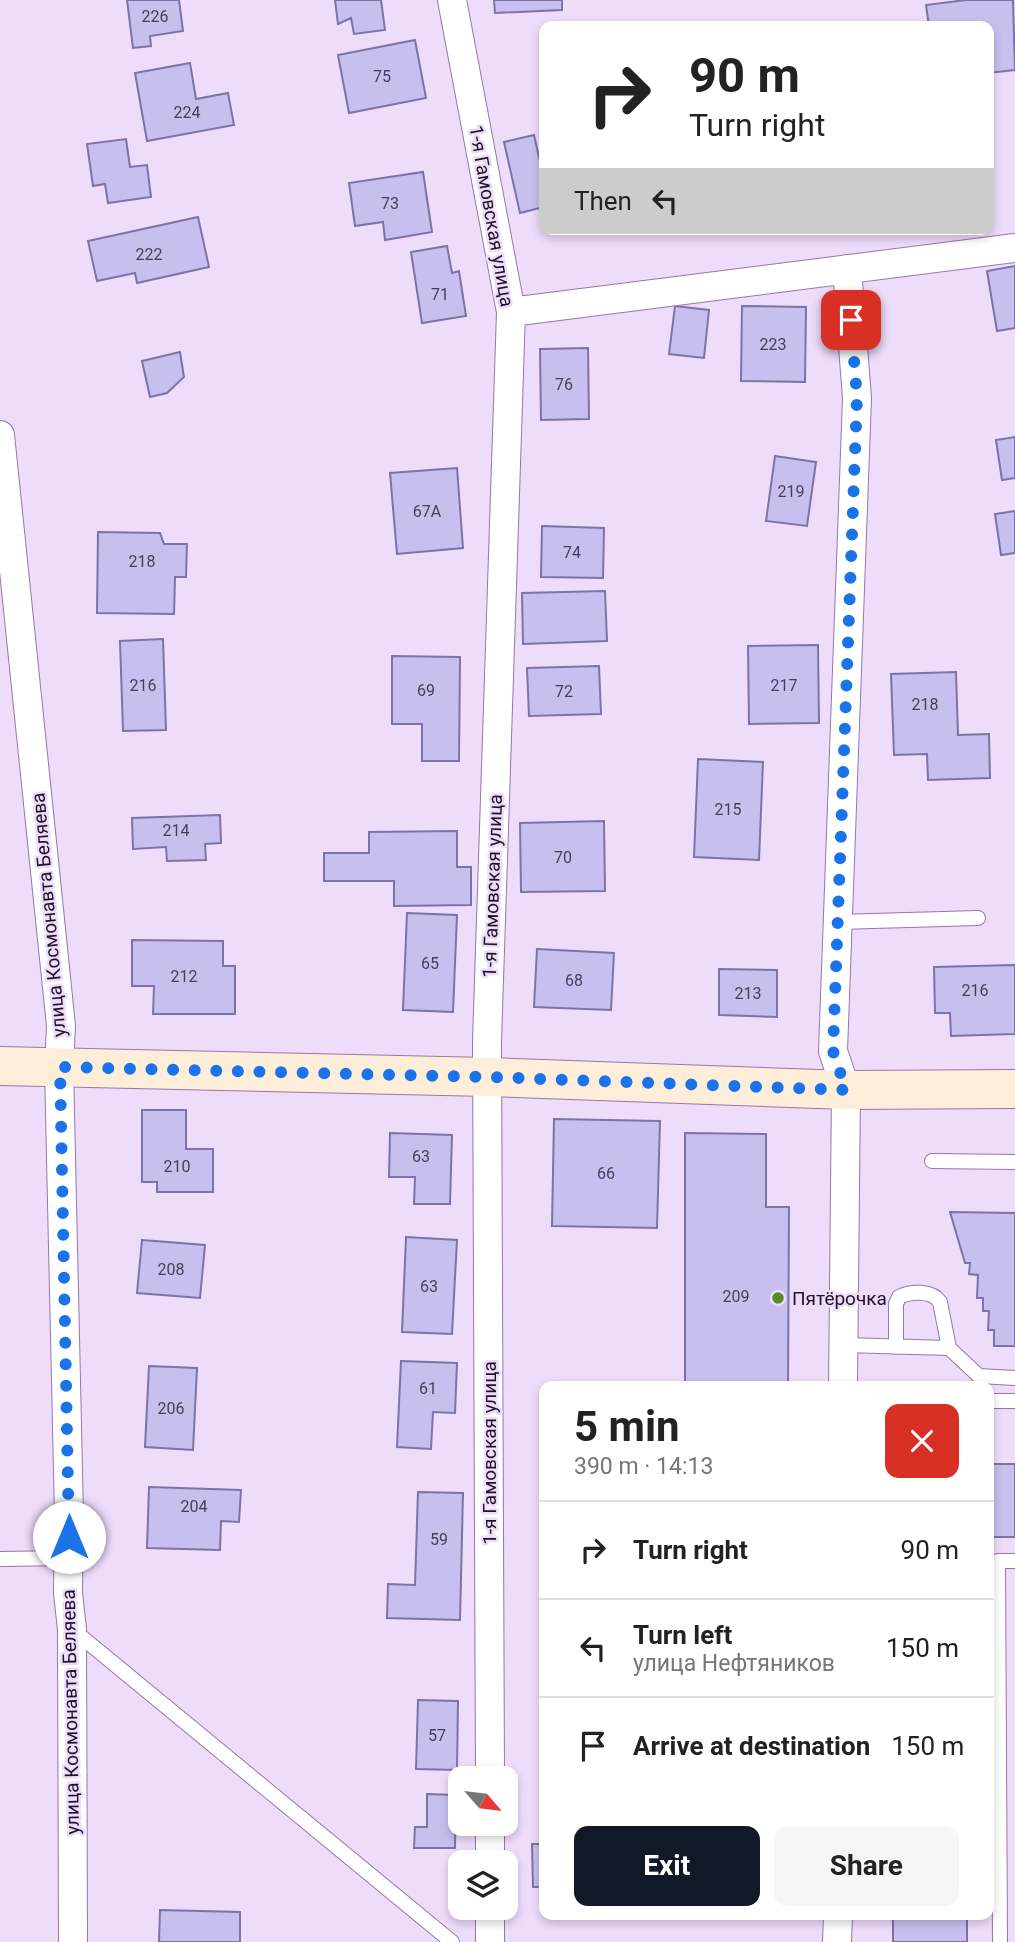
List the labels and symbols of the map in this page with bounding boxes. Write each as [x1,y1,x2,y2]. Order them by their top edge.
house number: 226 [142,7,168,26]
house number: 75 [373,67,391,86]
house number: 224 [174,103,200,122]
street label: 1-я Гамовская улица [464,124,519,309]
house number: 73 [381,194,399,213]
house number: 222 [136,245,162,264]
house number: 71 [431,285,449,304]
pin [821,290,881,350]
house number: 223 [760,335,786,354]
house number: 76 [555,375,573,394]
house number: 219 [778,482,804,501]
house number: 67А [413,502,442,521]
house number: 74 [563,543,581,562]
house number: 218 [129,552,155,571]
house number: 216 [130,676,156,695]
house number: 217 [771,676,797,695]
house number: 69 [417,681,435,700]
house number: 72 [555,682,573,701]
house number: 218 [912,695,938,714]
street label: улица Космонавта Беляева [26,792,71,1038]
street label: 1-я Гамовская улица [478,794,507,978]
house number: 215 [715,800,741,819]
house number: 214 [163,821,189,840]
house number: 70 [554,848,572,867]
house number: 65 [421,954,439,973]
house number: 212 [171,967,197,986]
house number: 68 [565,971,583,990]
house number: 216 [962,981,988,1000]
house number: 213 [735,984,761,1003]
house number: 63 [412,1147,430,1166]
house number: 210 [164,1157,190,1176]
house number: 66 [597,1164,615,1183]
house number: 208 [158,1260,184,1279]
house number: 63 [420,1277,438,1296]
house number: 209 [723,1287,749,1306]
place label: Пятёрочка [792,1287,887,1310]
marker: Пятёрочка [770,1290,786,1306]
street label: 1-я Гамовская улица [478,1361,501,1545]
house number: 61 [419,1379,437,1398]
house number: 206 [158,1399,184,1418]
house number: 204 [181,1497,207,1516]
position arrow [32,1500,106,1574]
house number: 59 [430,1530,448,1549]
street label: улица Космонавта Беляева [57,1589,84,1835]
house number: 57 [428,1726,446,1745]
north arrow [448,1766,518,1836]

